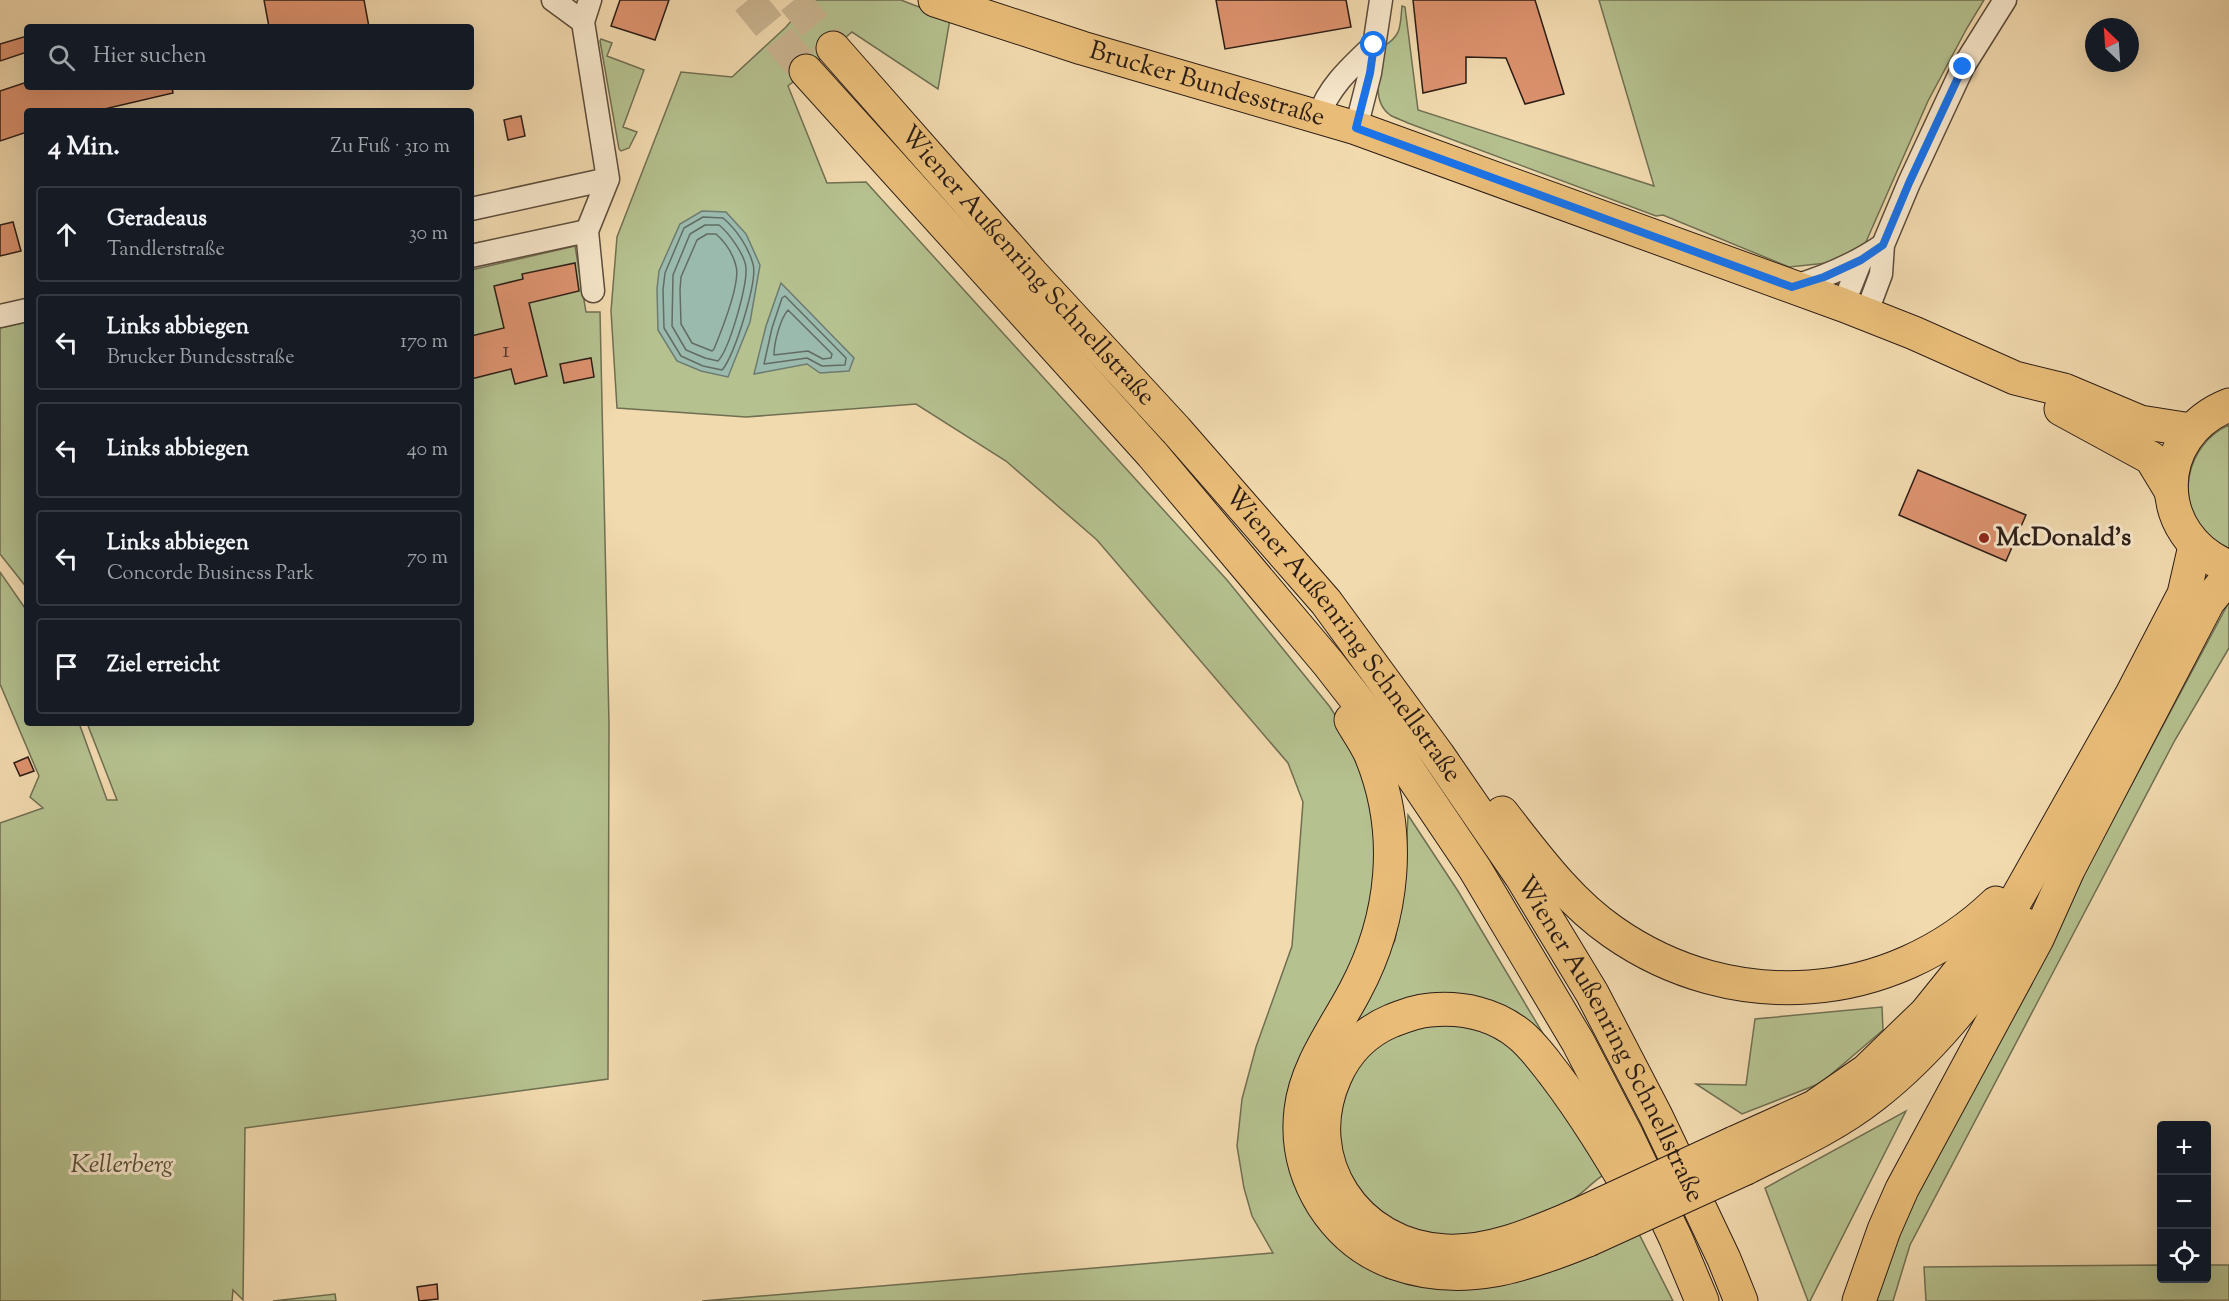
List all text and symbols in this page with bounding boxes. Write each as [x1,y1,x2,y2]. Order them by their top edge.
north arrow [2085,18,2139,72]
search box [24,24,474,90]
route start [1360,31,1386,57]
street label: Brucker Bundesstraße [1085,33,1329,136]
icon: search [45,41,78,74]
text: Hier suchen [93,41,207,73]
route end [1949,53,1975,79]
street label: Wiener Außenring Schnellstraße [891,117,1164,415]
text: 4 Min. [48,129,120,166]
text: Zu Fuß · 310 m [331,133,450,162]
text: Geradeaus [107,204,207,236]
icon: ahead [50,218,83,251]
text: 30 m [409,220,448,249]
text: Tandlerstraße [107,236,225,265]
text: Links abbiegen [107,312,249,344]
icon: left [50,326,83,359]
text: 170 m [400,328,448,357]
house number: 1 [502,336,510,368]
text: Brucker Bundesstraße [107,344,294,373]
icon: left [50,434,83,467]
text: Links abbiegen [107,434,249,466]
text: 40 m [407,436,448,465]
street label: Wiener Außenring Schnellstraße [1215,479,1470,790]
place label: McDonald's [1996,520,2131,557]
text: Links abbiegen [107,528,249,560]
marker: McDonald's [1977,531,1991,545]
icon: left [50,542,83,575]
text: 70 m [407,544,448,573]
text: Concorde Business Park [107,560,314,589]
icon: arrive [50,650,83,683]
text: Ziel erreicht [107,650,220,682]
street label: Wiener Außenring Schnellstraße [1507,869,1713,1209]
map controls [2157,1121,2211,1283]
button: + [2157,1121,2211,1175]
park label: Kellerberg [70,1147,174,1184]
button: − [2157,1175,2211,1229]
button: locate [2157,1229,2211,1283]

